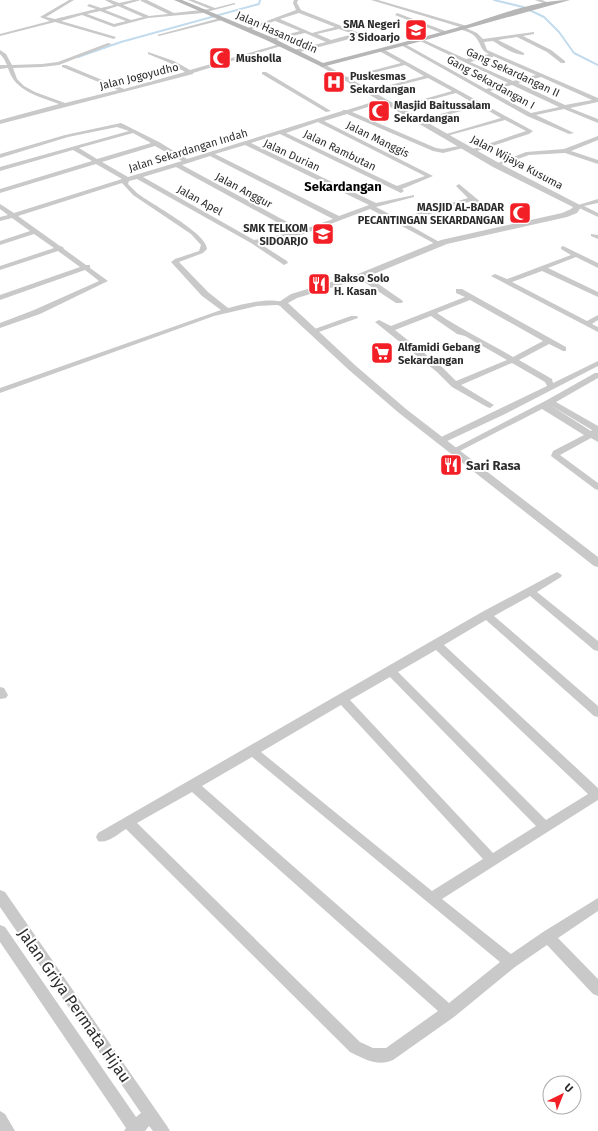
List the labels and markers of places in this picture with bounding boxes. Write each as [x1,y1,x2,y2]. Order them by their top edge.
school or university icon: SMA Negeri 3 Sidoarjo [403,17,429,43]
place label: SMA Negeri 3 Sidoarjo [343,18,401,44]
mosque icon: Musholla [207,45,233,71]
place label: Musholla [236,52,282,65]
hospital icon: Puskesmas Sekardangan [321,69,347,95]
place label: Puskesmas Sekardangan [350,70,416,96]
mosque icon: Masjid Baitussalam Sekardangan [366,98,392,124]
place label: Masjid Baitussalam Sekardangan [394,99,491,125]
mosque icon: MASJID AL-BADAR PECANTINGAN SEKARDANGAN [507,200,533,226]
place label: MASJID AL-BADAR PECANTINGAN SEKARDANGAN [358,201,504,227]
school or university icon: SMK TELKOM SIDOARJO [310,221,336,247]
place label: SMK TELKOM SIDOARJO [243,222,308,248]
restaurant icon: Bakso Solo H. Kasan [306,271,332,297]
place label: Bakso Solo H. Kasan [334,272,390,298]
supermarket icon: Alfamidi Gebang Sekardangan [369,340,395,366]
place label: Alfamidi Gebang Sekardangan [397,341,481,367]
restaurant icon: Sari Rasa [438,452,464,478]
place label: Sari Rasa [466,458,521,473]

